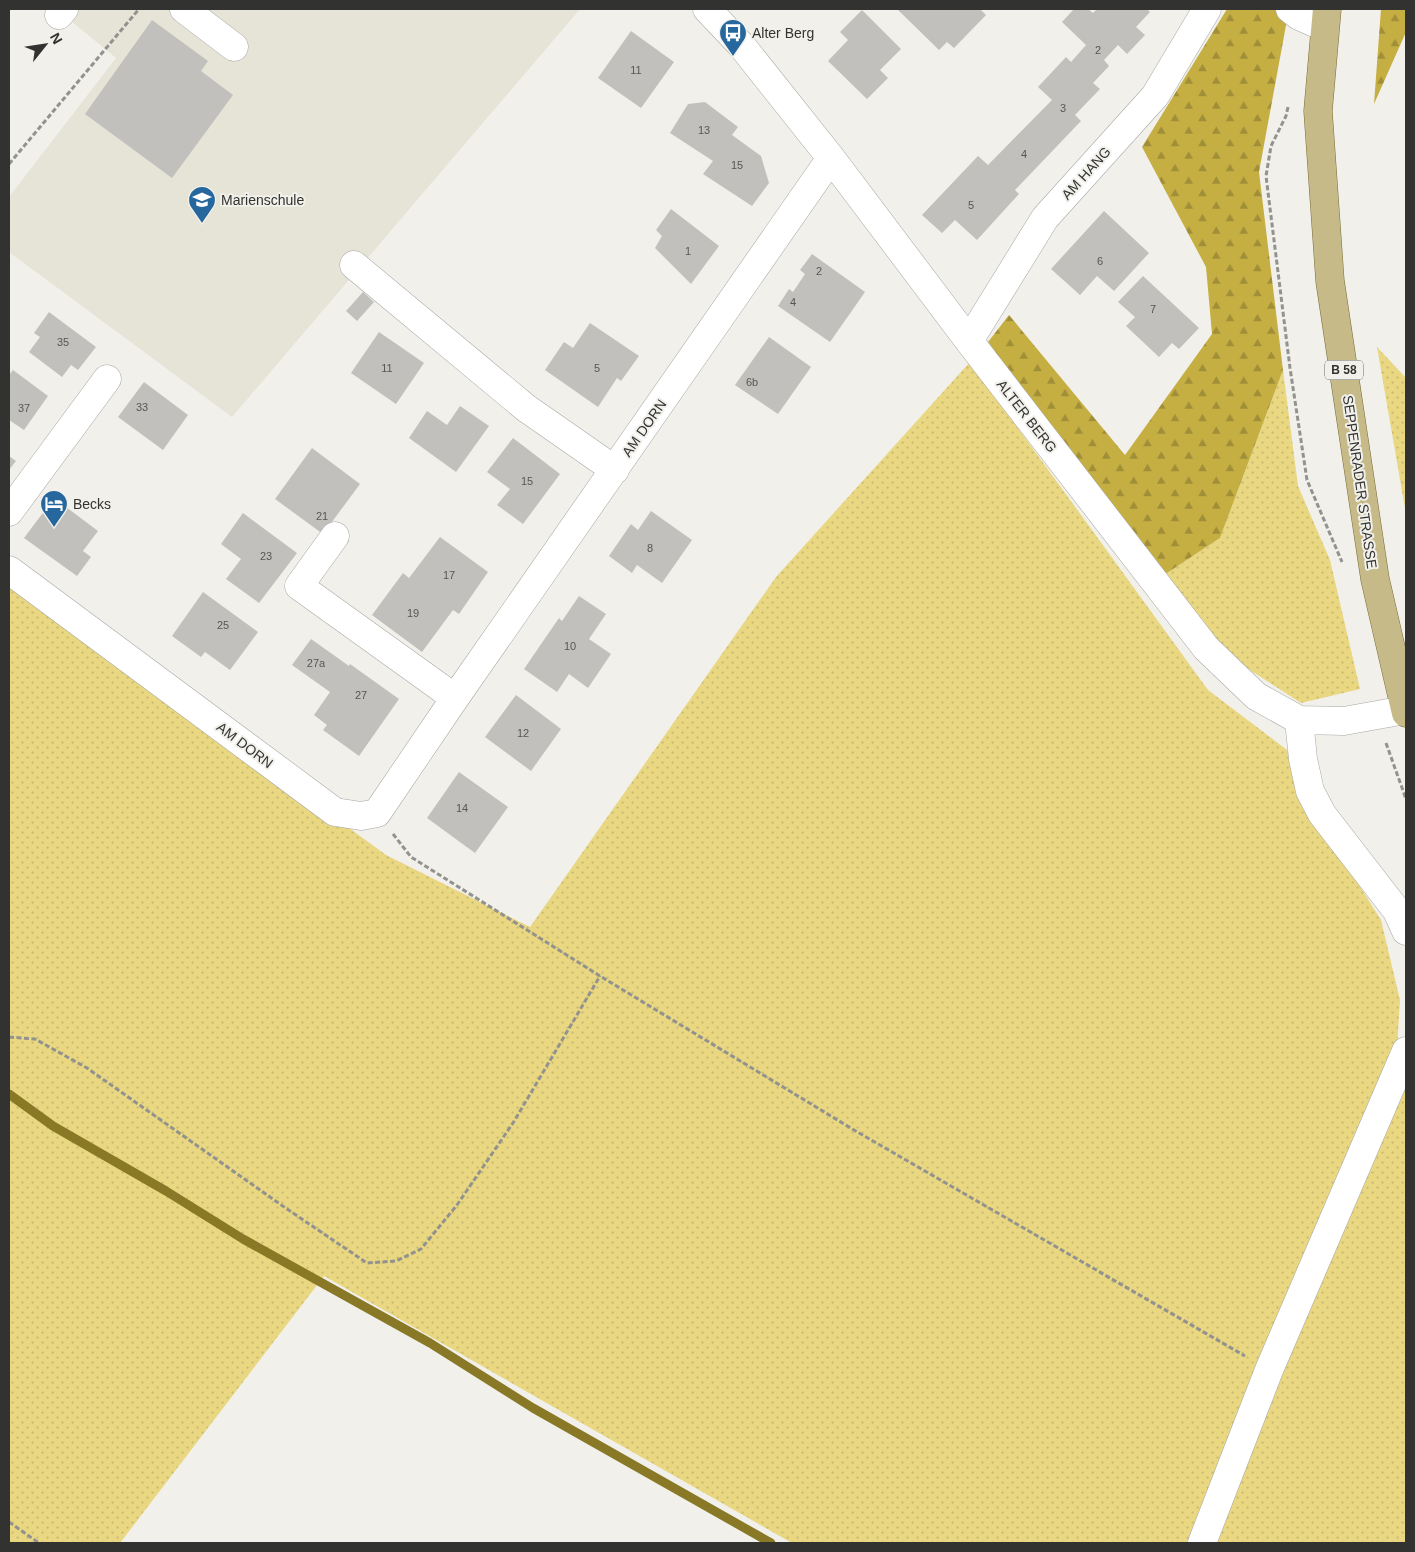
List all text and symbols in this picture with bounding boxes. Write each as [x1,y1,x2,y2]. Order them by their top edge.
bus stop icon: Alter Berg [718,18,748,57]
north arrow [20,20,70,70]
place label: Alter Berg [752,25,814,41]
text: N [47,30,66,47]
house number: 2 [1095,44,1101,56]
house number: 11 [630,64,642,76]
house number: 3 [1060,102,1066,114]
house number: 13 [698,124,710,136]
street label: AM HANG [1058,143,1114,203]
house number: 4 [1021,148,1027,160]
house number: 15 [731,159,743,171]
school or university icon: Marienschule [187,185,217,224]
place label: Marienschule [221,192,304,208]
house number: 5 [968,199,974,211]
house number: 1 [685,245,691,257]
house number: 6 [1097,255,1103,267]
house number: 2 [816,265,822,277]
house number: 4 [790,296,796,308]
house number: 7 [1150,303,1156,315]
house number: 35 [57,336,69,348]
road number: B 58 [1325,360,1363,380]
house number: 11 [381,362,393,374]
house number: 5 [594,362,600,374]
house number: 6b [746,376,758,388]
street label: ALTER BERG [994,377,1060,455]
street label: SEPPENRADER STRASSE [1340,394,1380,570]
street label: AM DORN [618,396,670,460]
house number: 33 [136,401,148,413]
house number: 37 [18,402,30,414]
house number: 15 [521,475,533,487]
hotel icon: Becks [39,489,69,528]
place label: Becks [73,496,111,512]
house number: 21 [316,510,328,522]
house number: 8 [647,542,653,554]
house number: 23 [260,550,272,562]
house number: 17 [443,569,455,581]
house number: 19 [407,607,419,619]
house number: 25 [217,619,229,631]
house number: 10 [564,640,576,652]
house number: 27a [307,657,326,669]
house number: 27 [355,689,367,701]
street label: AM DORN [214,719,276,771]
house number: 12 [517,727,529,739]
house number: 14 [456,802,468,814]

